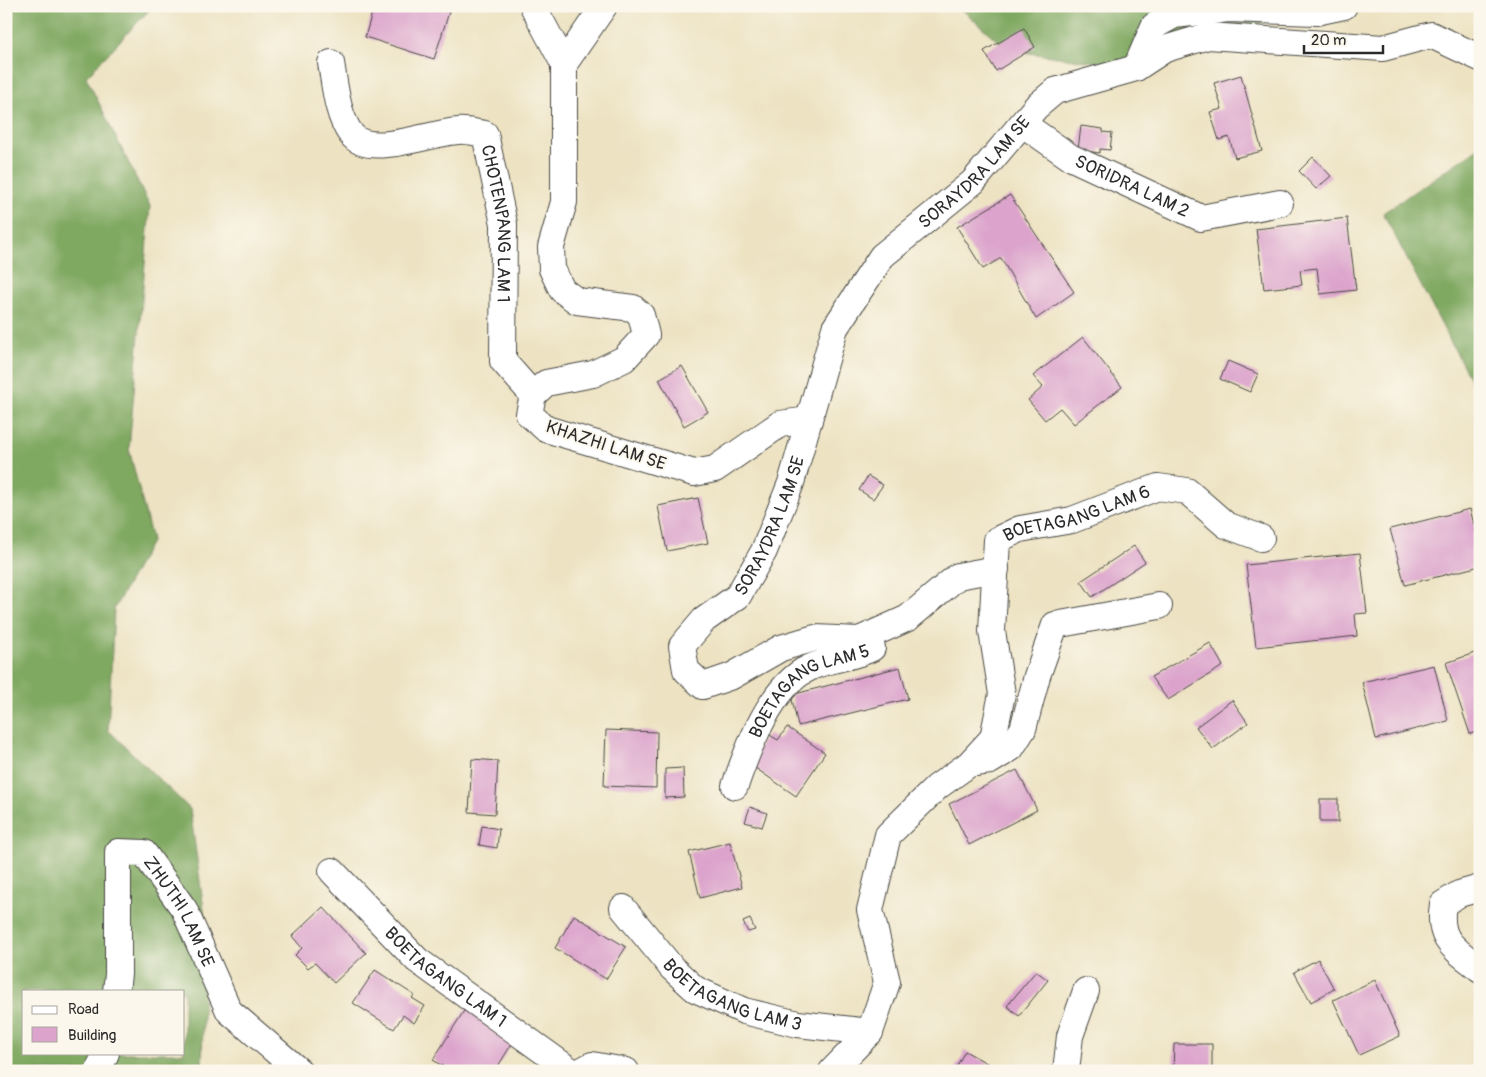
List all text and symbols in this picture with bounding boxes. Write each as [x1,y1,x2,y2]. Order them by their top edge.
scale bar [1304,22,1382,54]
text: 20 m [1311,31,1346,50]
street label: SORAYDRA LAM SE [914,111,1036,234]
street label: CHOTENPANG LAM 1 [476,143,516,303]
street label: SORIDRA LAM 2 [1071,150,1193,223]
street label: KHAZHI LAM SE [543,415,669,476]
street label: SORAYDRA LAM SE [730,454,810,600]
street label: BOETAGANG LAM 6 [999,480,1153,547]
street label: BOETAGANG LAM 5 [744,639,873,742]
street label: ZHUTHI LAM SE [138,852,219,971]
street label: BOETAGANG LAM 1 [379,922,511,1033]
street label: BOETAGANG LAM 3 [657,954,804,1036]
legend [22,990,185,1054]
text: Road [68,1000,99,1019]
text: Building [68,1026,116,1045]

